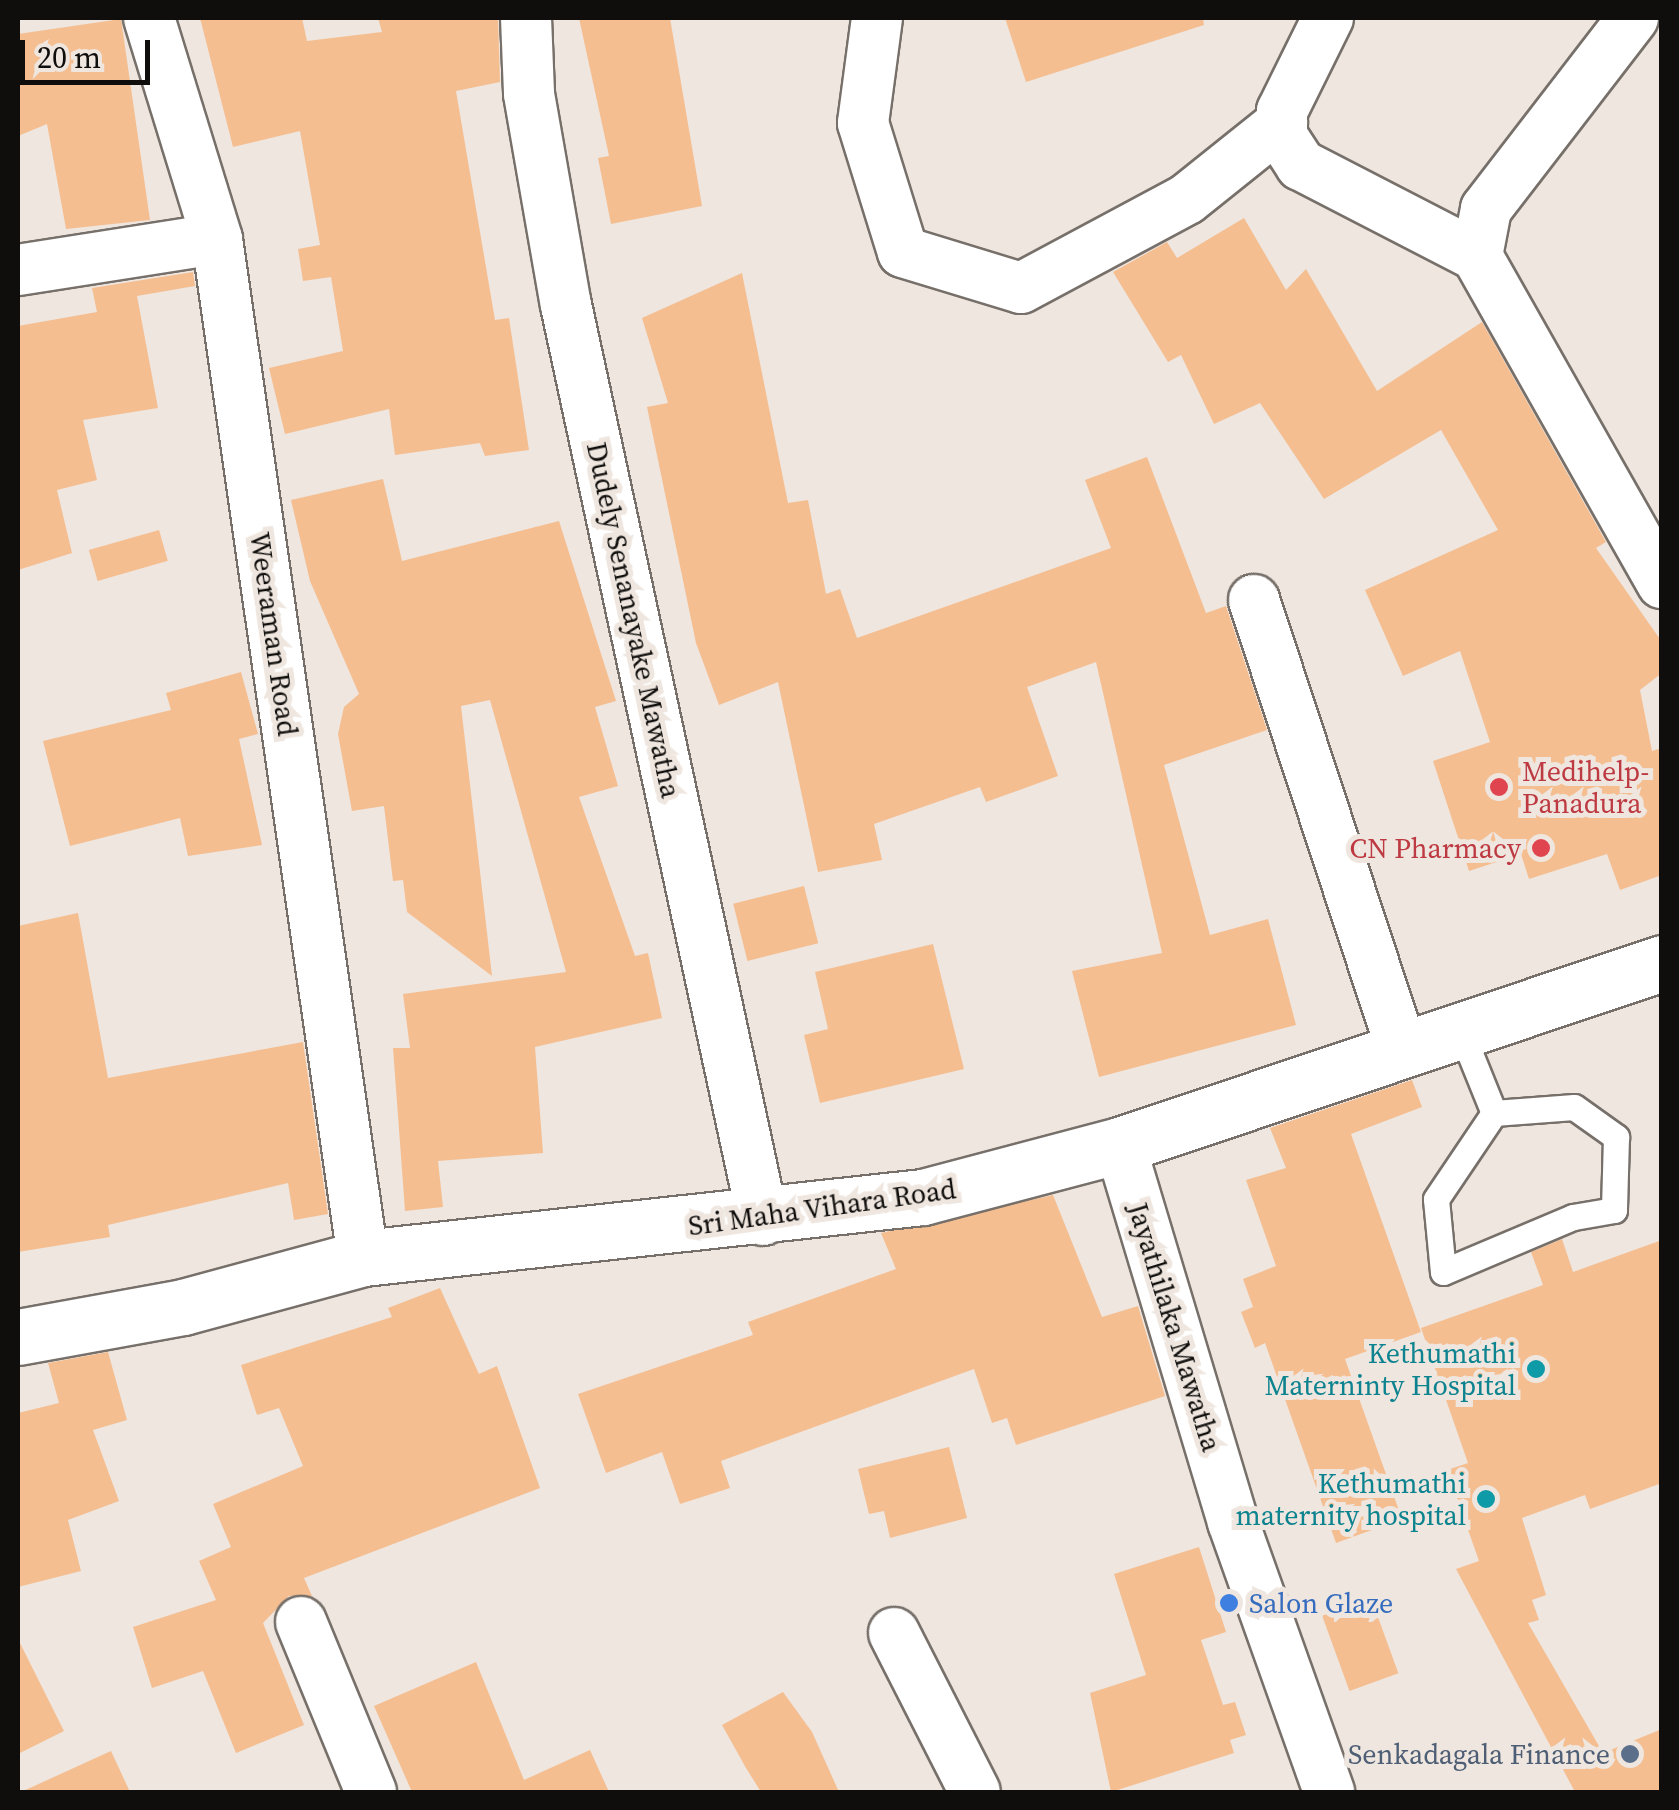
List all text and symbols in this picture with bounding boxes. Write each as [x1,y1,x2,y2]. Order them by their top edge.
scale bar [25,20,155,82]
text: 20 m [37,37,101,78]
street label: Dudely Senanayake Mawatha [580,439,688,801]
street label: Weeraman Road [243,530,305,738]
place label: Medihelp- Panadura [1522,754,1649,820]
marker: Medihelp- Panadura [1486,774,1512,800]
place label: CN Pharmacy [1349,831,1521,865]
marker: CN Pharmacy [1530,837,1552,859]
street label: Sri Maha Vihara Road [686,1172,958,1242]
street label: Jayathilaka Mawatha [1121,1199,1229,1455]
place label: Kethumathi Materninty Hospital [1265,1336,1516,1402]
marker: Kethumathi Materninty Hospital [1525,1358,1547,1380]
place label: Kethumathi maternity hospital [1236,1466,1466,1532]
marker: Kethumathi maternity hospital [1475,1488,1497,1510]
place label: Salon Glaze [1249,1586,1393,1620]
marker: Salon Glaze [1218,1592,1240,1614]
place label: Senkadagala Finance [1348,1737,1610,1771]
marker: Senkadagala Finance [1619,1743,1641,1765]

